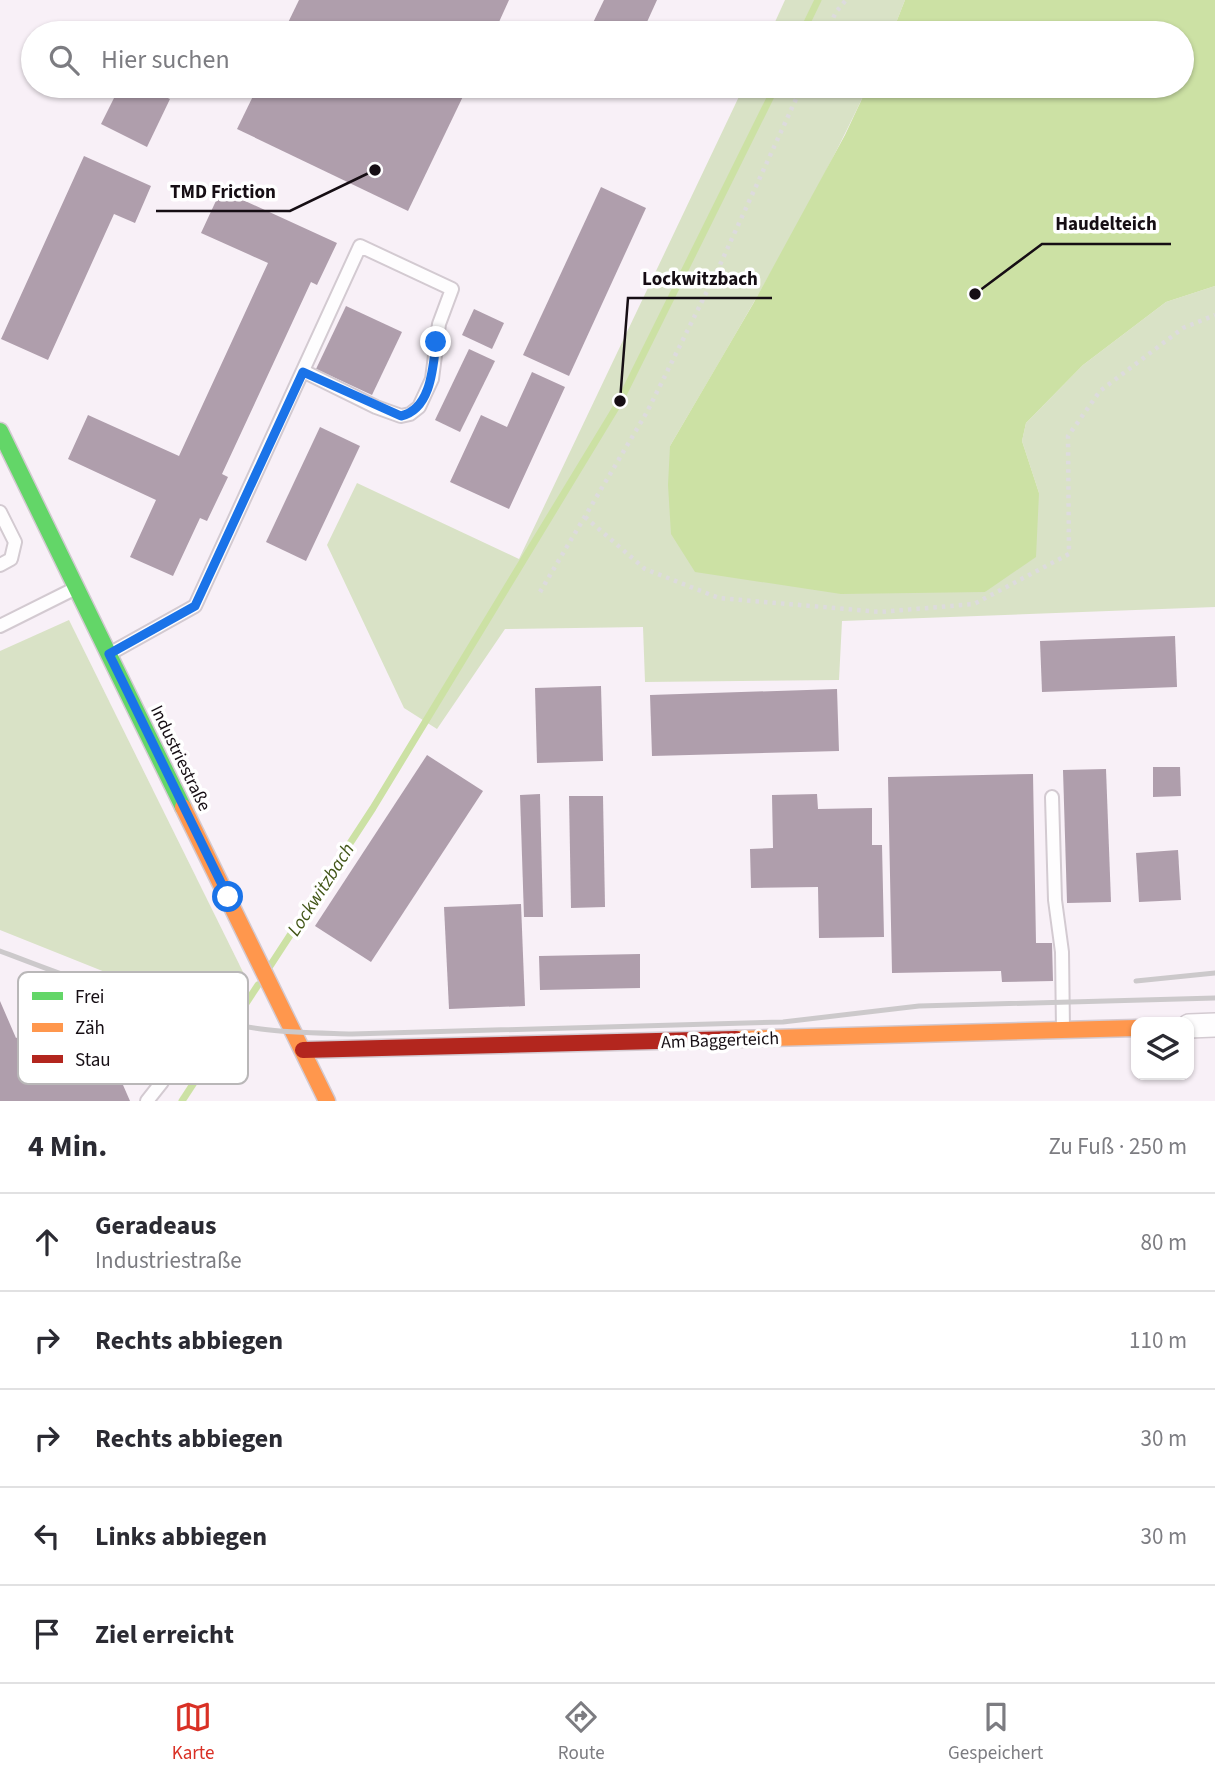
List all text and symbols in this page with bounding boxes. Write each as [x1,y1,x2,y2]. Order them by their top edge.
search box [21,21,1194,98]
icon: search [45,41,83,79]
text: Hier suchen [101,41,230,78]
callout: TMD Friction [156,171,290,211]
text: TMD Friction [170,179,276,206]
callout: Haudelteich [1042,204,1171,244]
text: Haudelteich [1055,211,1157,238]
callout: Lockwitzbach [628,258,772,298]
text: Lockwitzbach [642,266,758,293]
route end [420,326,451,357]
street label: Industriestraße [144,701,217,815]
water label: Lockwitzbach [281,838,361,942]
route start [212,881,243,912]
legend [18,972,248,1084]
text: Frei [75,984,105,1011]
text: Zäh [75,1015,105,1042]
map controls [1131,1017,1194,1080]
button: layers [1131,1017,1194,1080]
street label: Am Baggerteich [661,1026,780,1055]
text: Stau [75,1047,111,1074]
text: 4 Min. [28,1125,107,1168]
text: Zu Fuß · 250 m [1048,1130,1187,1163]
text: Geradeaus [95,1207,216,1244]
icon: ahead [28,1223,66,1261]
text: 80 m [1140,1226,1187,1259]
text: Industriestraße [95,1244,242,1277]
icon: right [28,1321,66,1359]
text: Rechts abbiegen [95,1322,283,1359]
text: 110 m [1129,1324,1187,1357]
icon: right [28,1419,66,1457]
text: Rechts abbiegen [95,1420,283,1457]
text: 30 m [1140,1422,1187,1455]
icon: left [28,1517,66,1555]
text: Links abbiegen [95,1518,267,1555]
text: 30 m [1140,1520,1187,1553]
icon: arrive [28,1615,66,1653]
text: Ziel erreicht [95,1616,234,1653]
tab: Karte [172,1698,214,1767]
tab: Route [558,1698,605,1767]
tab: Gespeichert [948,1698,1043,1767]

